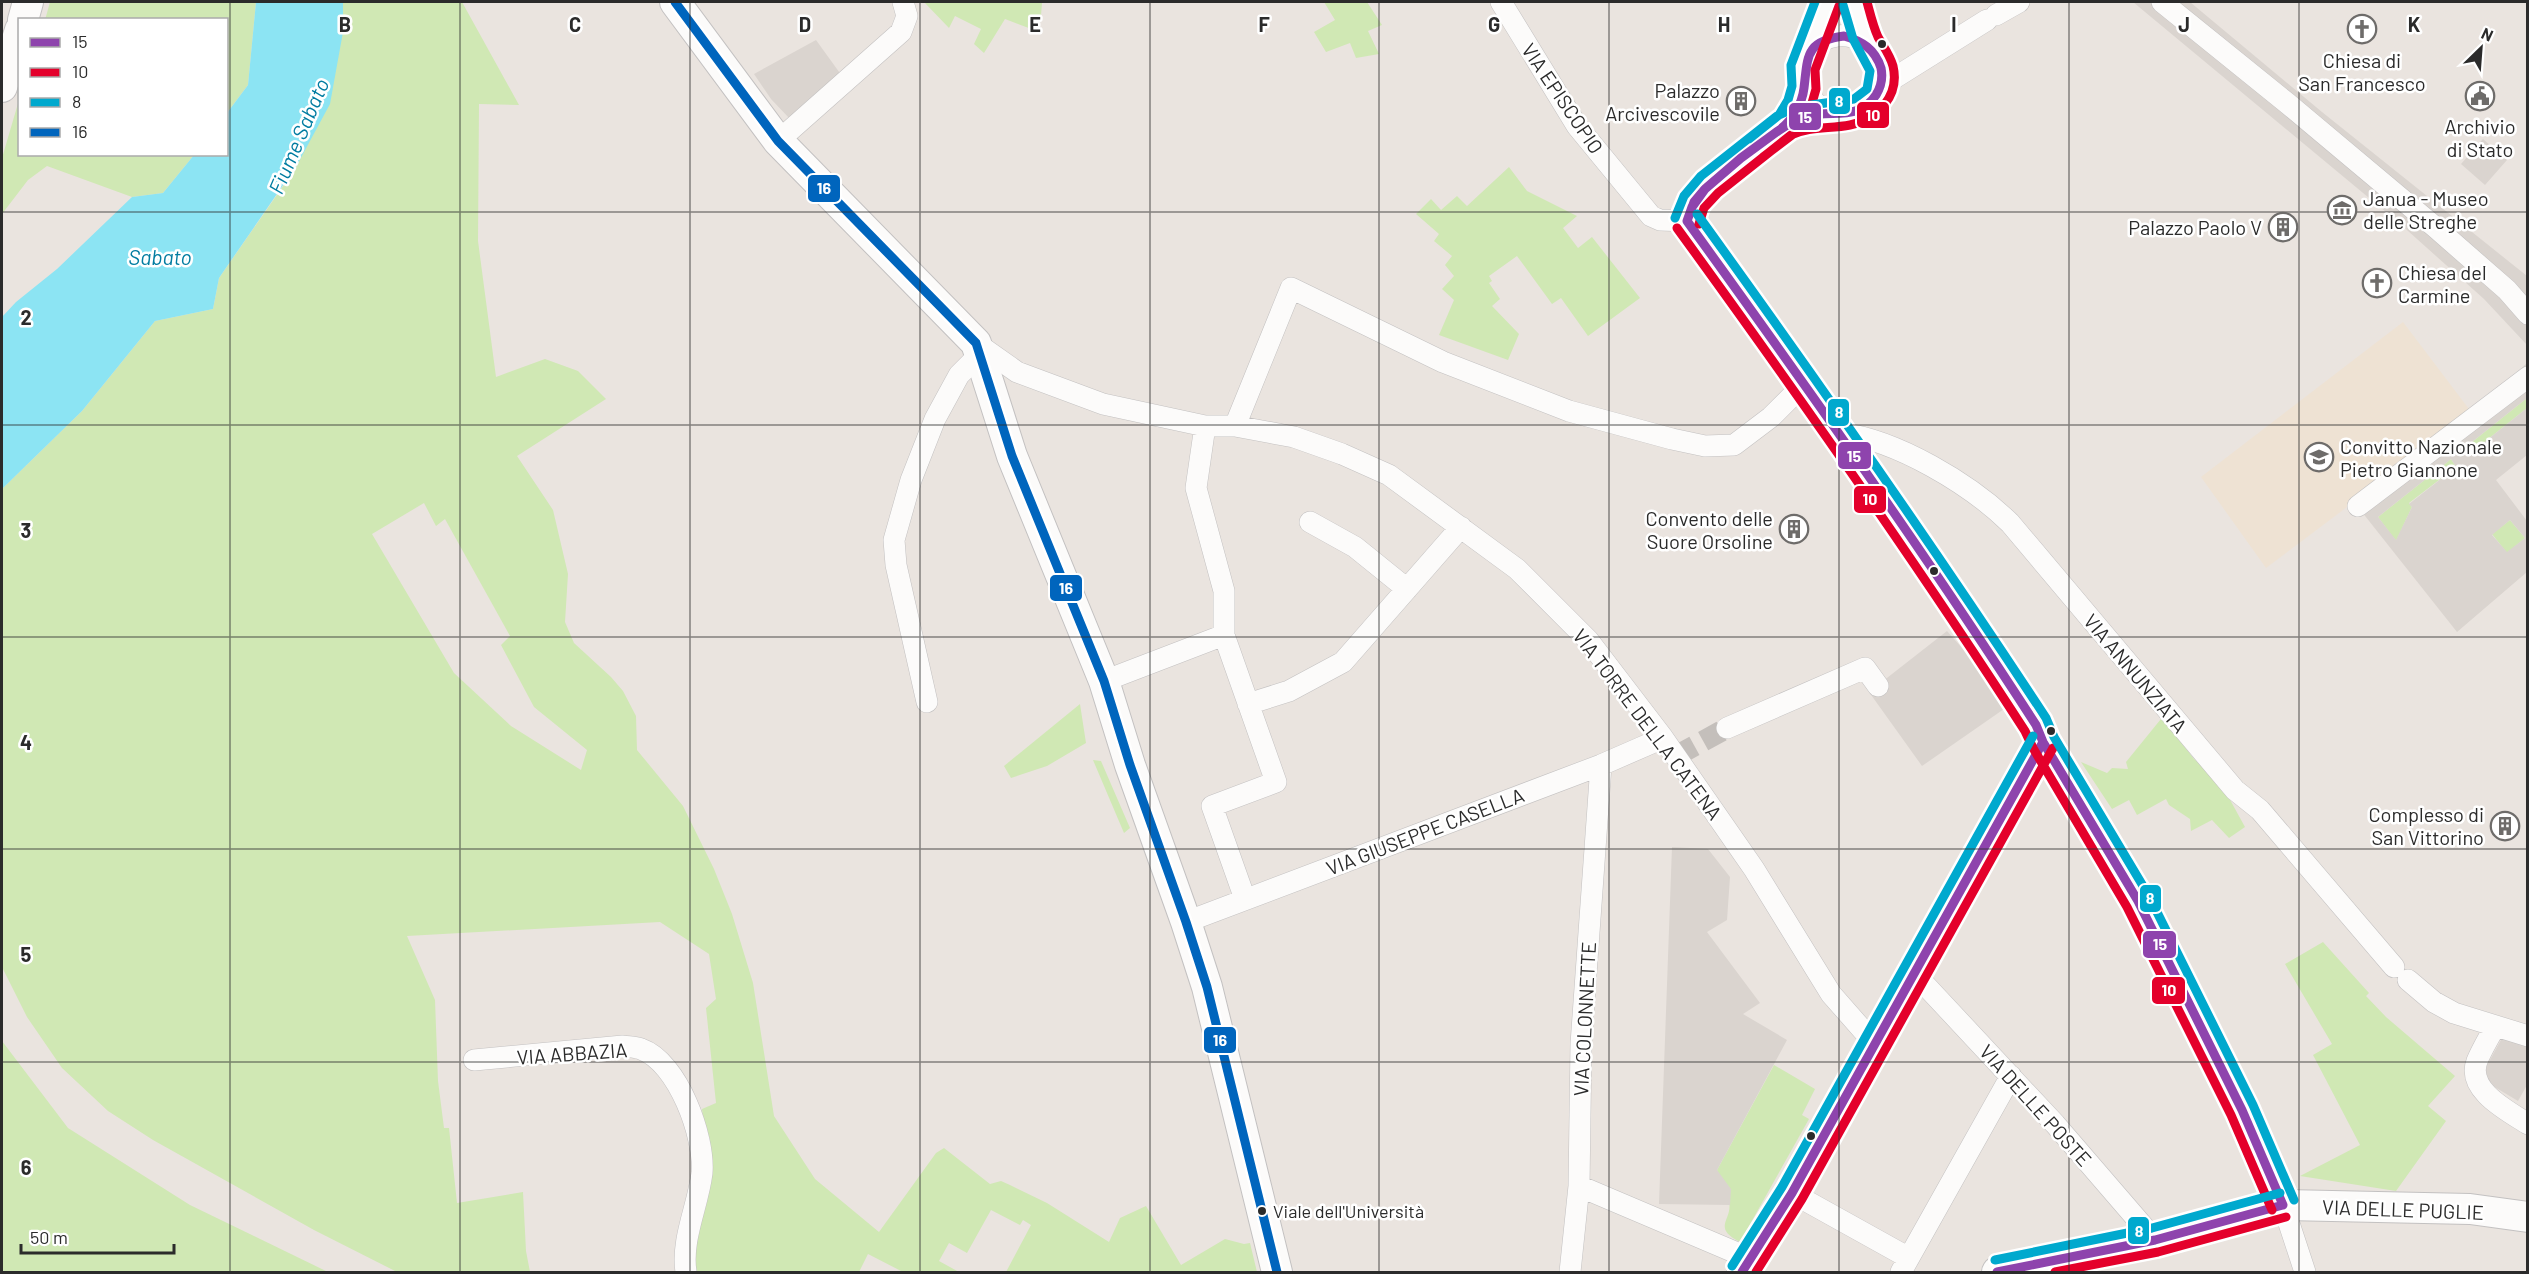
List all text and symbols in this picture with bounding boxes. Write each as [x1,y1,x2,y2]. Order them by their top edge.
text: B [339,12,351,36]
text: C [569,12,581,36]
text: D [799,12,811,36]
text: E [1029,12,1041,36]
text: F [1258,12,1270,36]
text: G [1488,12,1500,36]
text: H [1718,12,1730,36]
text: I [1951,12,1957,36]
text: J [2178,12,2190,36]
text: K [2408,12,2421,36]
church icon: Chiesa di San Francesco [2346,13,2378,45]
legend [18,18,228,156]
north arrow [2451,18,2511,78]
text: N [2479,23,2496,45]
text: 15 [72,30,88,52]
street label: VIA EPISCOPIO [1517,38,1609,158]
unlabelled marker [1876,38,1888,50]
place label: Chiesa di San Francesco [2298,48,2426,95]
text: 10 [72,60,88,82]
water label: Fiume Sabato [263,75,333,197]
place label: Palazzo Arcivescovile [1605,78,1720,125]
public building icon: Archivio di Stato [2464,80,2496,112]
building icon: Palazzo Arcivescovile [1725,85,1757,117]
line badge: 8 [1828,87,1851,115]
text: 8 [72,90,81,112]
text: 8 [1835,91,1844,110]
line badge: 10 [1856,101,1890,129]
line badge: 15 [1788,102,1822,131]
text: 10 [1866,105,1880,124]
text: 15 [1798,107,1813,126]
place label: Archivio di Stato [2444,114,2516,161]
text: 16 [72,120,88,142]
line badge: 16 [807,174,841,203]
text: 16 [817,178,832,197]
place label: Janua - Museo delle Streghe [2363,186,2489,233]
museum icon: Janua - Museo delle Streghe [2326,194,2358,226]
building icon: Palazzo Paolo V [2267,211,2299,243]
place label: Palazzo Paolo V [2128,215,2262,239]
water label: Sabato [128,244,192,269]
place label: Chiesa del Carmine [2398,260,2487,307]
church icon: Chiesa del Carmine [2361,267,2393,299]
text: 2 [20,305,32,329]
line badge: 8 [1827,398,1850,427]
text: 8 [1835,402,1844,421]
place label: Convitto Nazionale Pietro Giannone [2340,434,2502,481]
line badge: 15 [1837,441,1872,470]
school or university icon: Convitto Nazionale Pietro Giannone [2303,441,2335,473]
text: 15 [1847,446,1862,465]
line badge: 10 [1853,485,1887,514]
text: 10 [1863,489,1877,508]
place label: Convento delle Suore Orsoline [1645,506,1773,553]
building icon: Convento delle Suore Orsoline [1778,513,1810,545]
text: 3 [21,518,31,542]
unlabelled marker [1928,565,1940,577]
line badge: 16 [1049,574,1083,602]
text: 16 [1059,578,1074,597]
street label: VIA ANNUNZIATA [2079,609,2193,737]
street label: VIA TORRE DELLA CATENA [1568,624,1728,824]
unlabelled marker [2045,725,2057,737]
text: 4 [20,730,32,754]
street label: VIA GIUSEPPE CASELLA [1323,782,1527,880]
place label: Complesso di San Vittorino [2368,802,2484,849]
building icon: Complesso di San Vittorino [2489,810,2521,842]
line badge: 8 [2139,884,2162,913]
text: 8 [2146,888,2155,907]
line badge: 15 [2142,930,2177,959]
text: 15 [2153,934,2168,953]
street label: VIA COLONNETTE [1568,941,1600,1097]
text: 5 [21,942,32,966]
line badge: 10 [2151,976,2186,1005]
text: 10 [2162,980,2176,999]
line badge: 16 [1203,1026,1237,1054]
text: 16 [1213,1030,1228,1049]
street label: VIA ABBAZIA [516,1037,628,1069]
street label: VIA DELLE POSTE [1975,1039,2097,1171]
unlabelled marker [1805,1130,1817,1142]
text: 6 [21,1155,32,1179]
street label: VIA DELLE PUGLIE [2322,1194,2484,1224]
place label: Viale dell'Università [1273,1200,1424,1222]
marker: Viale dell'Università [1256,1205,1268,1217]
line badge: 8 [2127,1216,2150,1245]
scale bar [21,1217,174,1255]
text: 8 [2135,1221,2144,1240]
text: 50 m [30,1226,68,1248]

